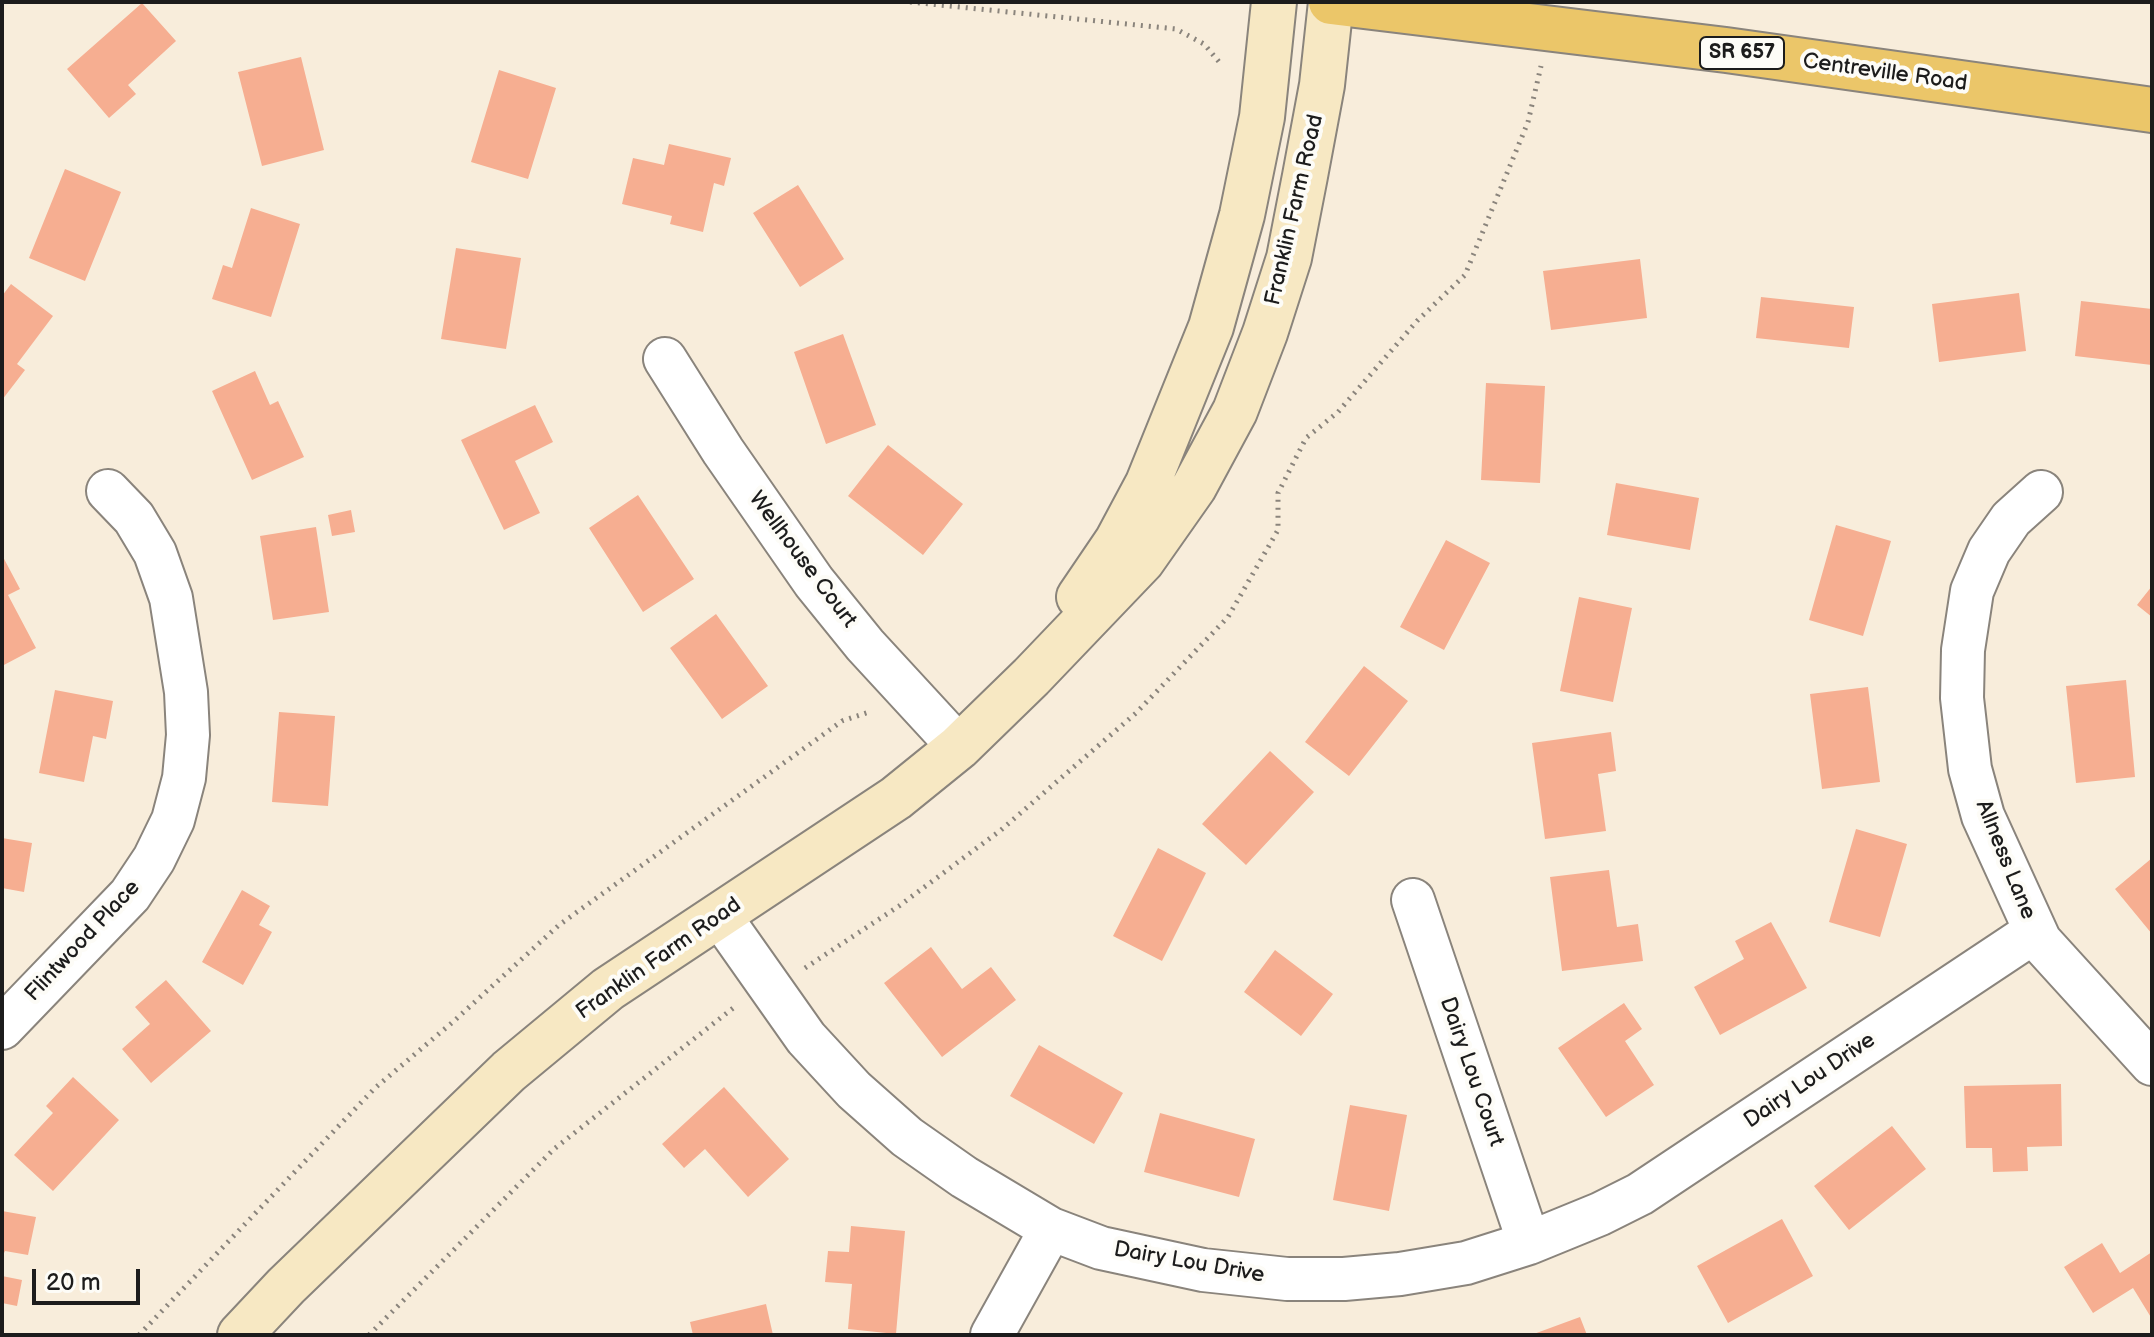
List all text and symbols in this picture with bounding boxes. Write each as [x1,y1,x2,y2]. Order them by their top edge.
road number: SR 657 [1700,37,1784,69]
street label: Centreville Road [1801,48,1969,98]
street label: Franklin Farm Road [1260,112,1330,308]
street label: Wellhouse Court [742,487,862,633]
street label: Allness Lane [1969,796,2041,924]
street label: Flintwood Place [20,875,146,1007]
street label: Franklin Farm Road [572,892,746,1026]
street label: Dairy Lou Court [1433,994,1509,1150]
street label: Dairy Lou Drive [1739,1027,1881,1135]
street label: Dairy Lou Drive [1112,1237,1266,1289]
scale bar [36,1253,144,1303]
text: 20 m [46,1268,101,1297]

